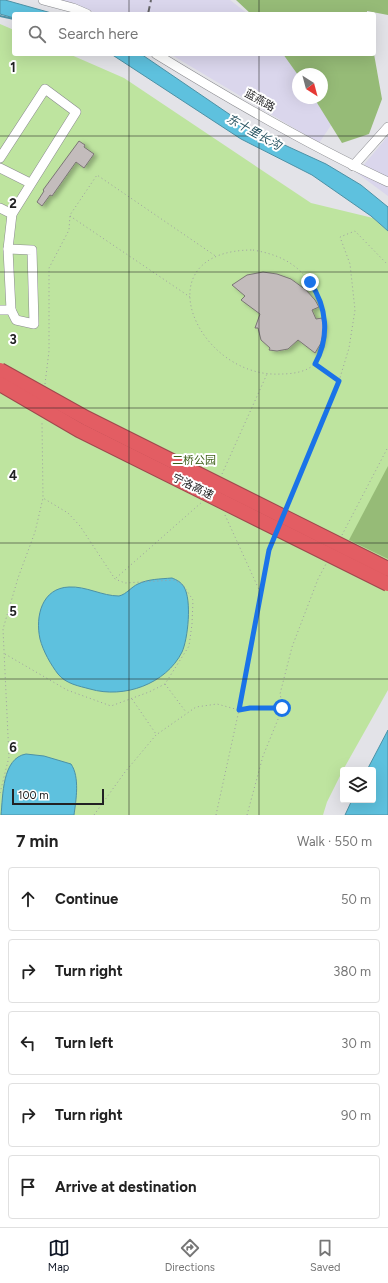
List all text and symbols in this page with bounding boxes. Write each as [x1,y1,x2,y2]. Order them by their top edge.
search box [12,12,376,56]
icon: search [26,23,48,45]
text: Search here [58,25,138,43]
text: 1 [10,60,16,75]
north arrow [292,68,328,104]
street label: 蓝燕路 [242,87,277,114]
water label: 东十里长沟 [224,111,285,154]
text: 2 [9,196,17,211]
route end [301,273,319,291]
text: 3 [9,332,17,347]
park label: 二桥公园 [172,454,216,467]
text: 4 [9,468,17,483]
street label: 宁洛高速 [170,471,215,502]
text: 5 [9,604,17,619]
route start [273,699,291,717]
text: 6 [9,740,17,755]
map controls [340,767,376,803]
button: layers [340,767,376,803]
scale bar [12,787,104,806]
text: 100 m [18,789,49,802]
text: 7 min [16,831,58,851]
text: Walk · 550 m [297,834,372,849]
icon: ahead [17,888,39,910]
text: Continue [55,890,118,908]
text: 50 m [341,892,371,907]
icon: right [17,960,39,982]
text: Turn right [55,962,123,980]
text: 380 m [333,964,371,979]
icon: left [17,1032,39,1054]
text: Turn left [55,1034,113,1052]
text: 30 m [341,1036,371,1051]
icon: right [17,1104,39,1126]
text: Turn right [55,1106,123,1124]
text: 90 m [341,1108,371,1123]
icon: arrive [17,1176,39,1198]
text: Arrive at destination [55,1178,196,1196]
tab: Map [48,1237,70,1274]
tab: Directions [165,1237,215,1274]
tab: Saved [310,1237,340,1274]

